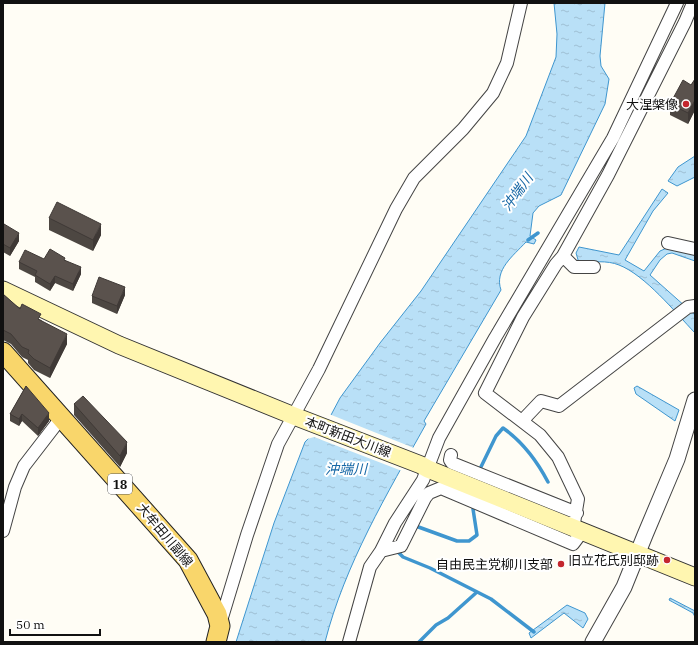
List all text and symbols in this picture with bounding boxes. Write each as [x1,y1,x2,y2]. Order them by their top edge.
place label: 大涅槃像 [626,96,678,113]
marker: 大涅槃像 [681,99,691,109]
water label: 沖端川 [497,168,538,214]
street label: 本町新田大川線 [302,413,394,461]
water label: 沖端川 [325,460,369,478]
road number: 18 [108,474,132,494]
street label: 大牟田川副線 [133,500,197,570]
place label: 旧立花氏別邸跡 [568,552,659,569]
marker: 旧立花氏別邸跡 [662,555,672,565]
place label: 自由民主党柳川支部 [436,556,553,573]
marker: 自由民主党柳川支部 [556,559,566,569]
scale bar [10,611,100,637]
text: 50 m [16,617,45,632]

